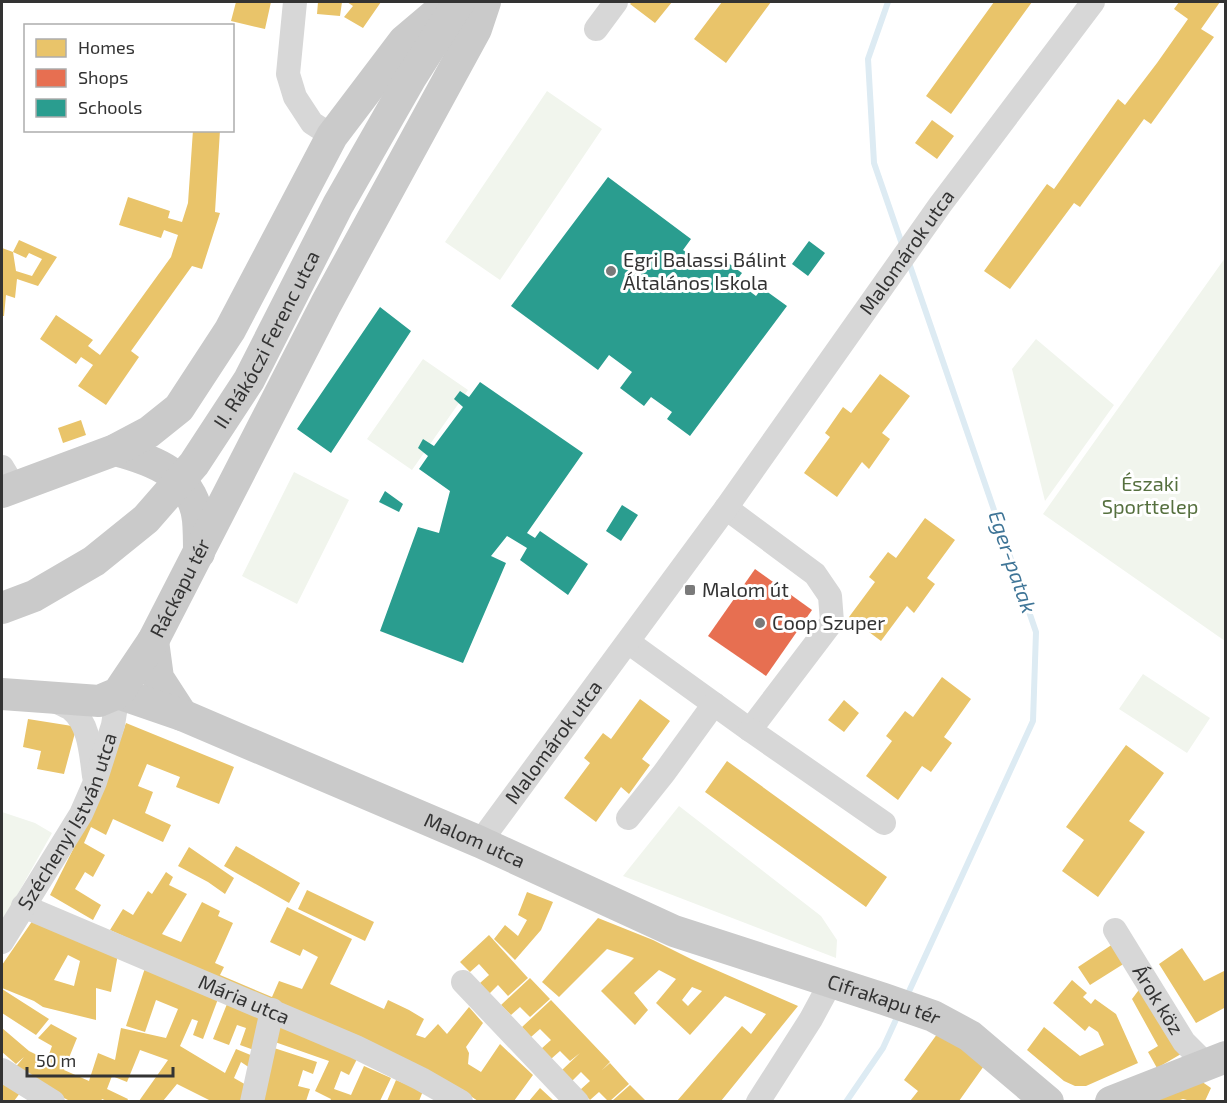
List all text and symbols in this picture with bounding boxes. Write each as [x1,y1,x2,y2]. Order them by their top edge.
legend [24,24,234,132]
text: Homes [78,36,135,58]
text: Shops [78,66,128,88]
text: Schools [78,96,142,118]
street label: Malomárok utca [853,184,958,319]
street label: II. Rákóczi Ferenc utca [208,246,324,432]
place label: Egri Balassi Bálint Általános Iskola [623,247,787,294]
marker: Egri Balassi Bálint Általános Iskola [604,264,618,278]
park label: Északi Sporttelep [1102,471,1198,518]
water label: Eger-patak [984,507,1043,616]
street label: Ráckapu tér [144,534,215,641]
place label: Malom út [702,577,789,601]
marker: Malom út [683,583,697,597]
place label: Coop Szuper [772,610,885,634]
marker: Coop Szuper [753,616,767,630]
street label: Malomárok utca [499,675,606,808]
street label: Széchenyi István utca [12,730,121,914]
street label: Malom utca [421,807,529,872]
street label: Árok köz [1128,960,1189,1039]
street label: Mária utca [195,969,294,1029]
street label: Cifrakapu tér [825,969,946,1029]
scale bar [27,1040,172,1078]
text: 50 m [36,1049,76,1071]

